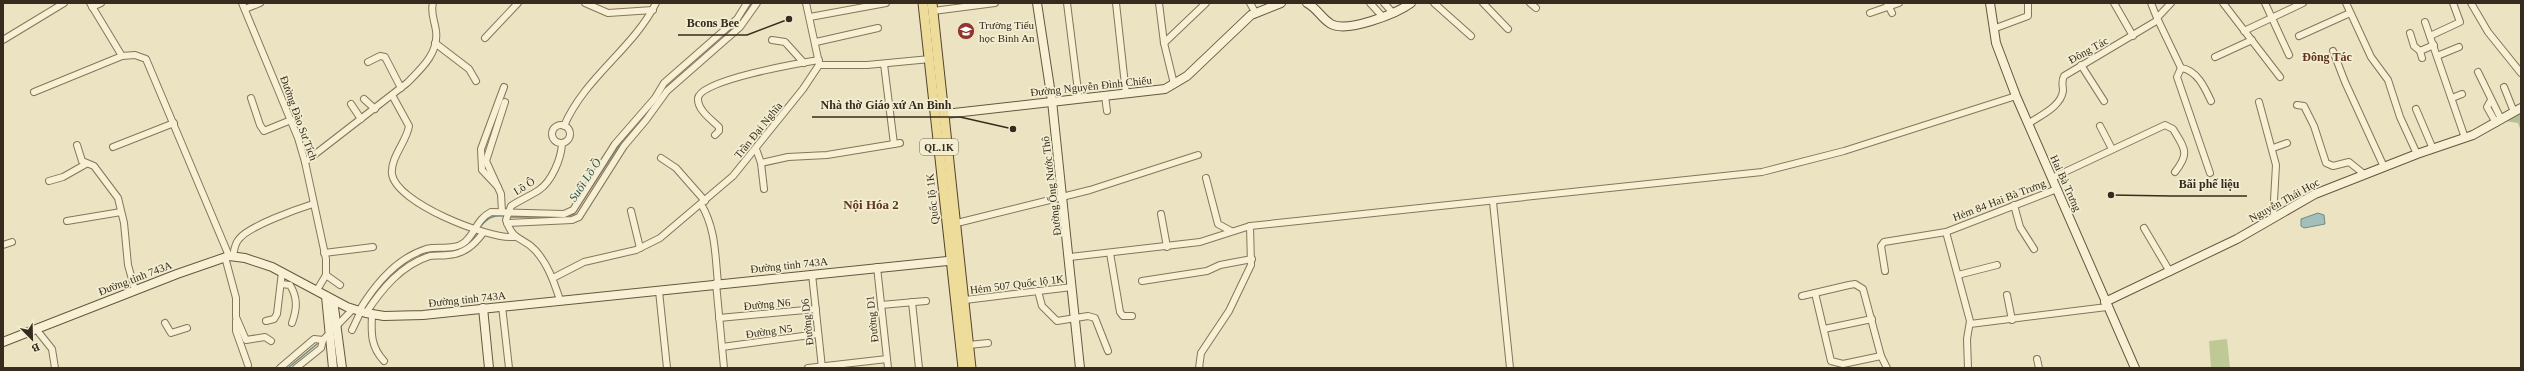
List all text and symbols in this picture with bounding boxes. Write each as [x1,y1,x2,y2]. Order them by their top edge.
callout: Bcons Bee [678,11,747,35]
text: Bcons Bee [687,16,740,30]
place label: Trường Tiểu học Bình An [979,19,1035,44]
school or university icon: Trường Tiểu học Bình An [956,21,976,41]
street label: Đông Tác [2066,34,2110,66]
district label: Đông Tác [2302,50,2352,64]
street label: Đường Đào Sư Tích [278,74,320,162]
street label: Đường Nguyễn Đình Chiểu [1030,74,1153,98]
callout: Nhà thờ Giáo xứ An Bình [812,93,960,117]
text: Nhà thờ Giáo xứ An Bình [821,98,952,112]
street label: Trần Đại Nghĩa [732,99,784,160]
street label: Đường Ống Nước Thô [1039,135,1063,236]
road number: QL.1K [920,139,958,155]
street label: Hai Bà Trưng [2048,153,2084,213]
water label: Suối Lồ Ồ [565,155,604,204]
callout: Bãi phế liệu [2171,172,2247,196]
street label: Quốc lộ 1K [923,173,941,225]
street label: Lồ Ô [511,175,537,197]
street label: Nguyễn Thái Học [2247,176,2321,224]
street label: Hẻm 84 Hai Bà Trưng [1951,177,2047,223]
text: Bãi phế liệu [2179,177,2240,191]
district label: Nội Hóa 2 [843,197,899,212]
street label: Đường tỉnh 743A [750,255,828,275]
street label: Đường tỉnh 743A [97,258,174,298]
street label: Hẻm 507 Quốc lộ 1K [969,272,1065,296]
street label: Đường tỉnh 743A [428,289,506,309]
street label: Đường D1 [864,295,880,343]
street label: Đường N6 [743,296,791,312]
street label: Đường D6 [799,298,815,346]
north arrow [12,319,52,359]
street label: Đường N5 [745,322,794,340]
text: B [30,341,42,355]

